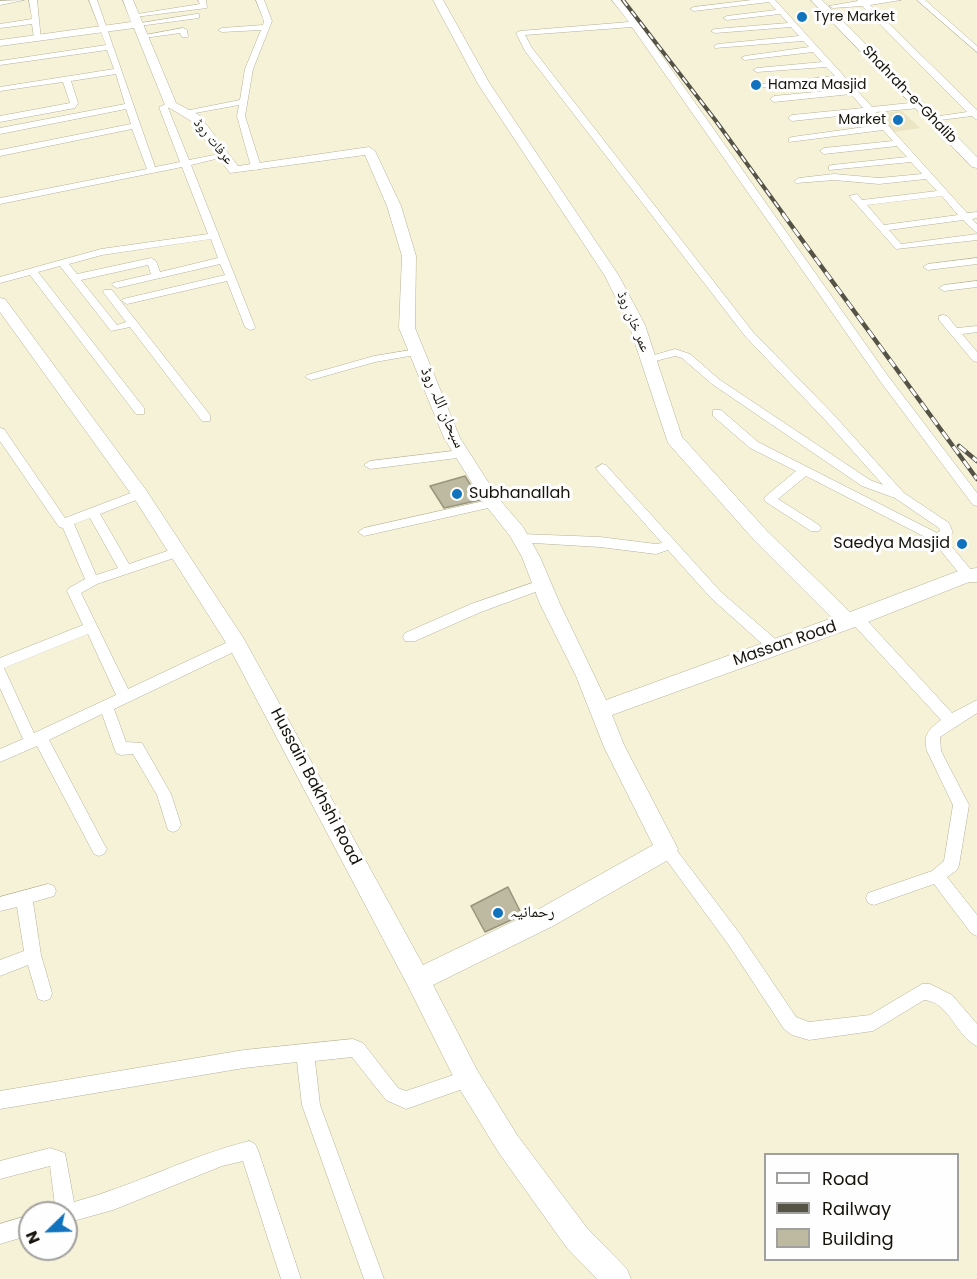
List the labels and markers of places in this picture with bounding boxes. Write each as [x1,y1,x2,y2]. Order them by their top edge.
place label: Tyre Market [814,9,895,25]
marker: Tyre Market [795,10,809,24]
place label: Hamza Masjid [768,77,866,93]
marker: Hamza Masjid [749,78,763,92]
place label: Market [838,112,886,128]
marker: Market [891,113,905,127]
place label: Subhanallah [469,484,570,504]
marker: Subhanallah [450,487,464,501]
place label: Saedya Masjid [833,534,950,554]
marker: Saedya Masjid [955,537,969,551]
place label: رحمانیہ [510,903,555,923]
marker: رحمانیہ [491,906,505,920]

